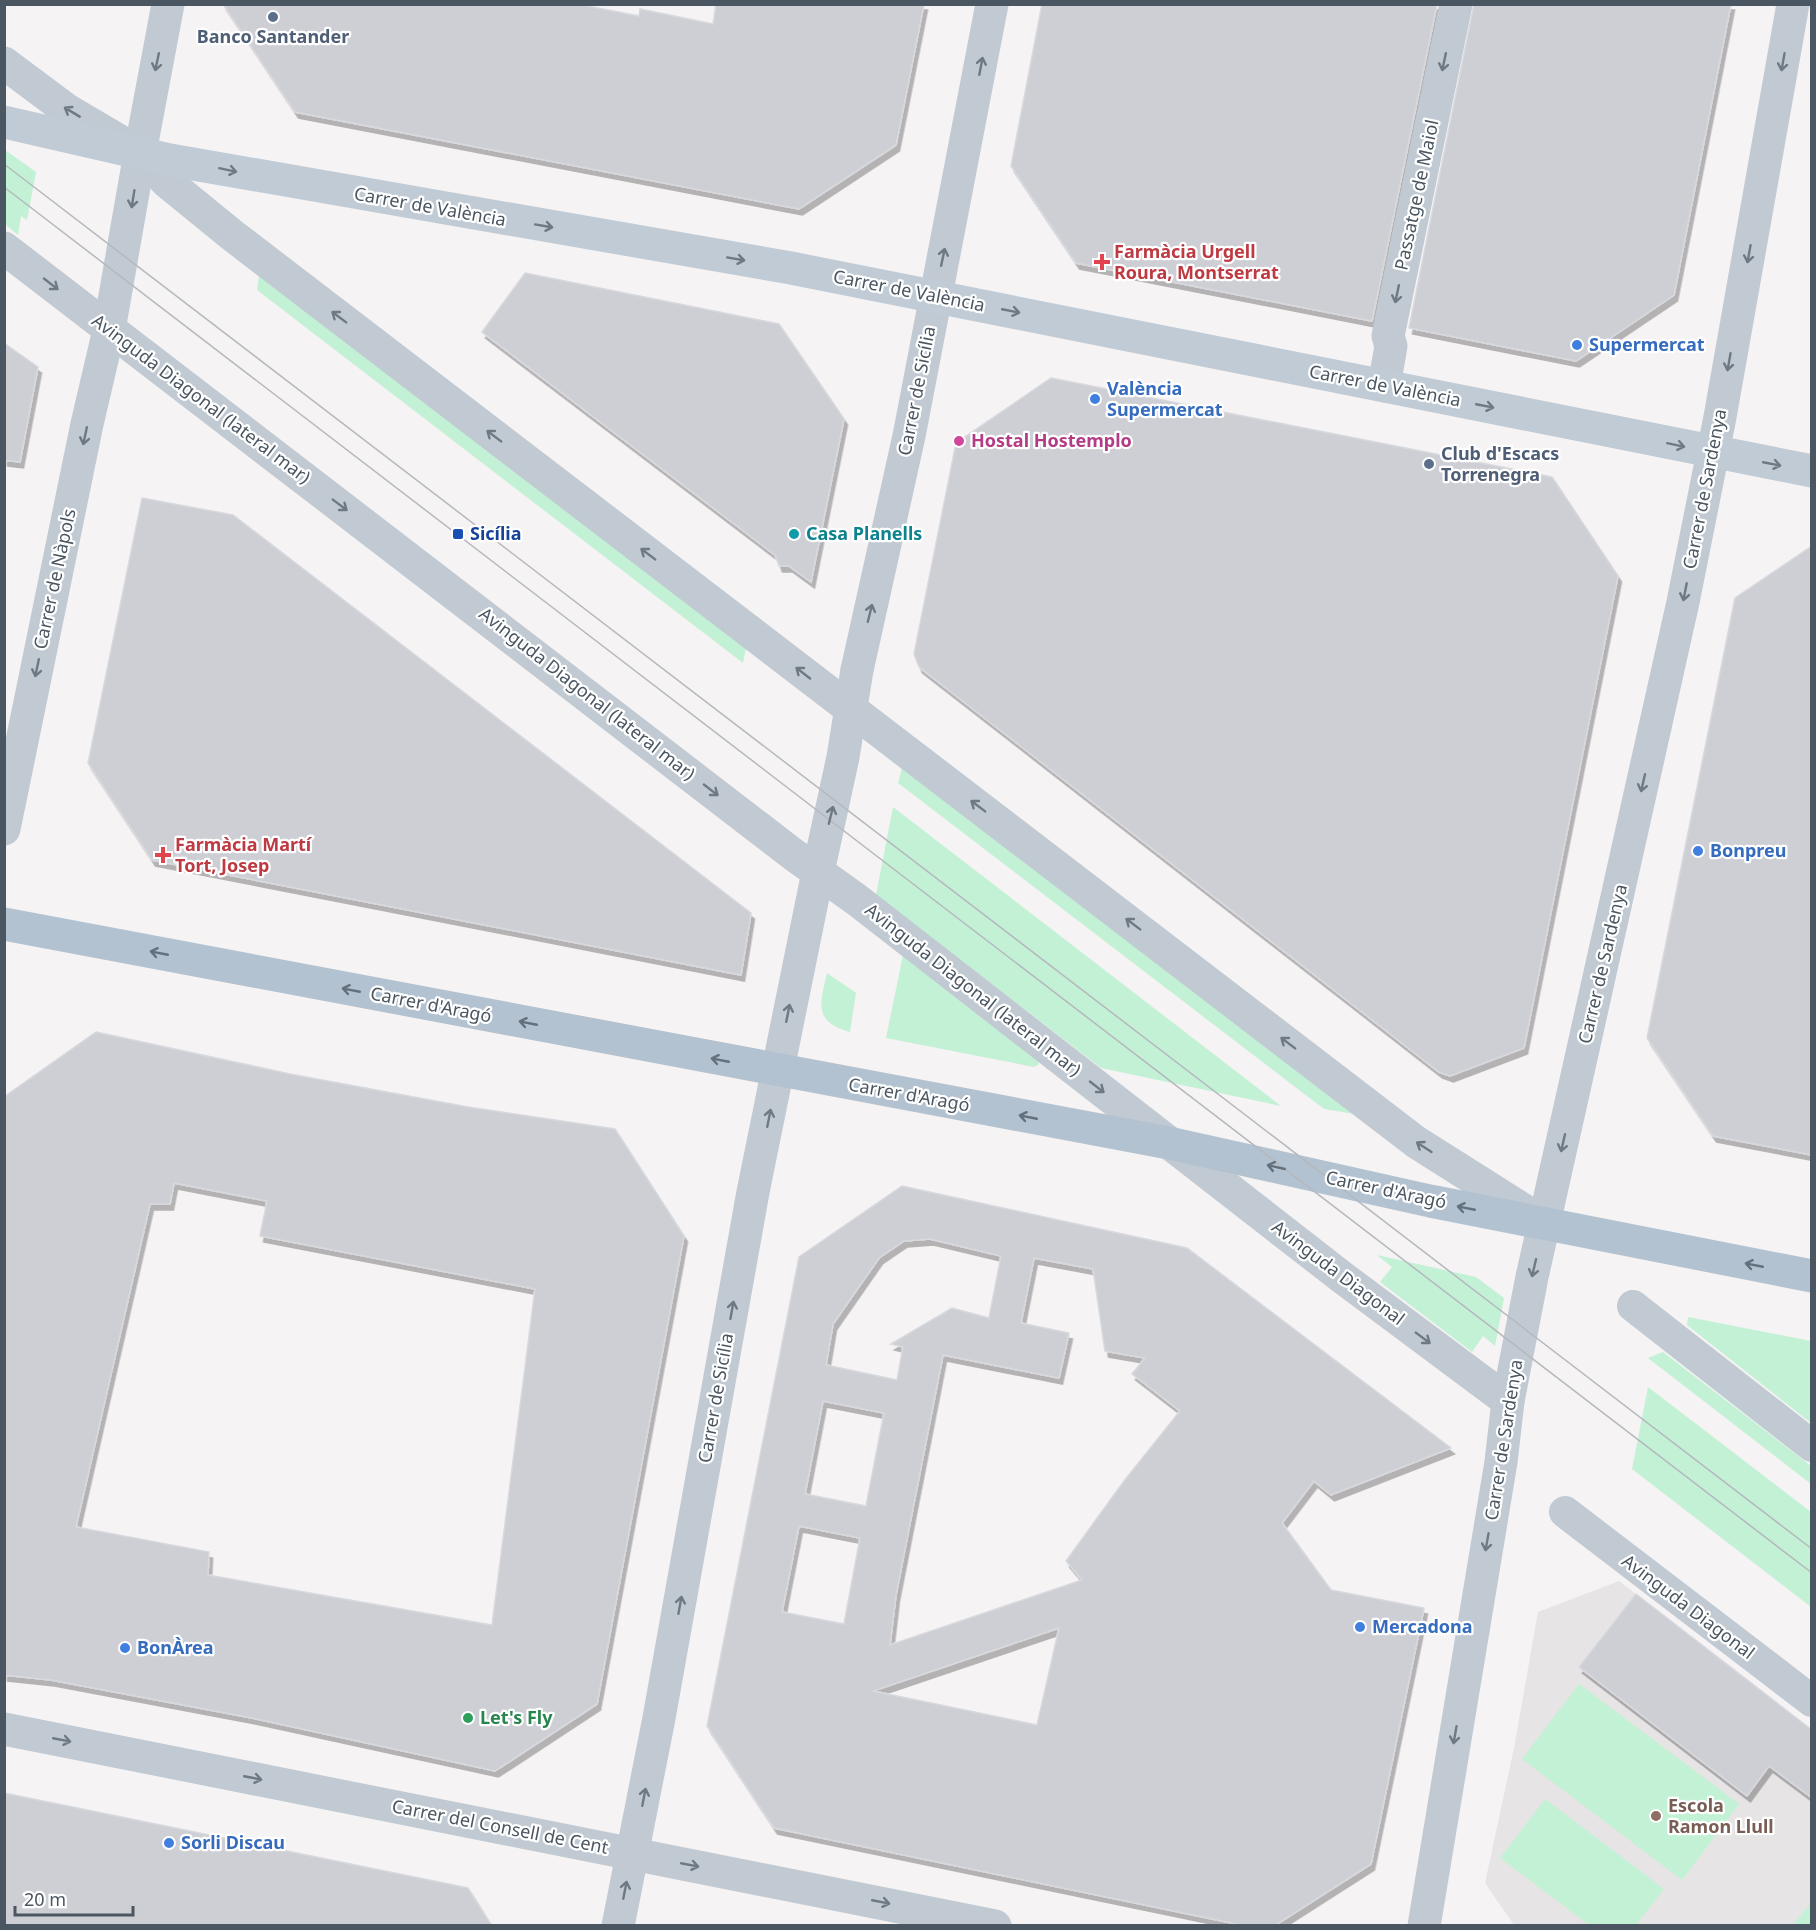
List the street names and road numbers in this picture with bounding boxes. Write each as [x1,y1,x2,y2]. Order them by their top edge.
street label: Passatge de Maiol [1388,117,1444,272]
street label: Carrer de València [352,181,508,231]
street label: Carrer de València [831,264,987,316]
street label: Avinguda Diagonal (lateral mar) [87,308,316,488]
street label: Carrer de Sicília [892,324,940,458]
street label: Carrer de València [1307,359,1463,411]
street label: Carrer de Sardenya [1677,407,1731,571]
street label: Carrer de Nàpols [27,506,81,651]
street label: Avinguda Diagonal (lateral mar) [475,601,701,785]
street label: Carrer de Sardenya [1572,882,1632,1046]
street label: Avinguda Diagonal (lateral mar) [861,897,1087,1081]
street label: Carrer d'Aragó [369,981,494,1028]
street label: Carrer d'Aragó [847,1072,972,1116]
street label: Carrer d'Aragó [1324,1165,1449,1214]
street label: Avinguda Diagonal [1267,1214,1410,1330]
street label: Carrer de Sicília [692,1331,738,1465]
street label: Carrer de Sardenya [1478,1358,1528,1522]
street label: Avinguda Diagonal [1617,1548,1760,1664]
street label: Carrer del Consell de Cent [390,1793,611,1859]

